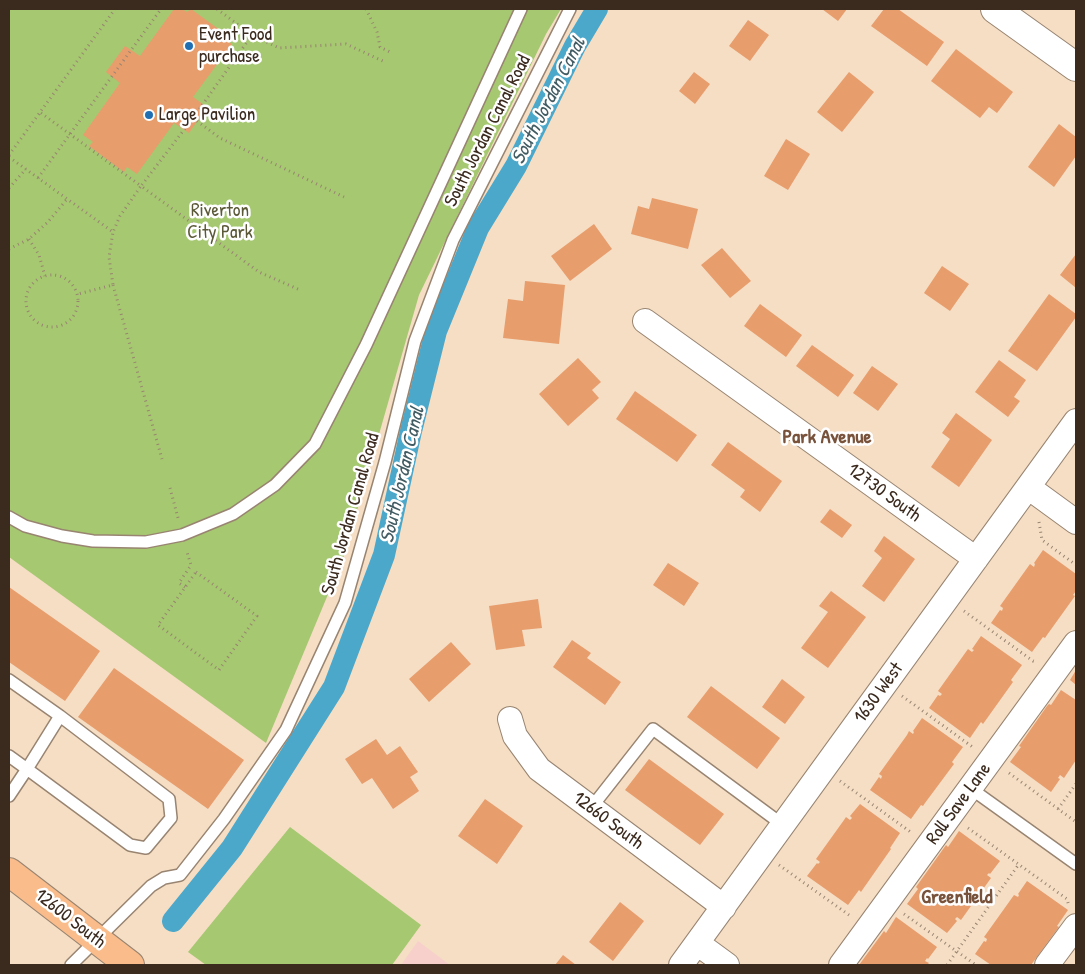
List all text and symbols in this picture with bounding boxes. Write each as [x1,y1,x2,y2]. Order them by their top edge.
place label: Event Food purchase [199,24,272,68]
water label: South Jordan Canal [507,34,591,168]
marker: Event Food purchase [183,40,195,52]
street label: South Jordan Canal Road [440,51,536,211]
place label: Large Pavilion [159,104,255,126]
marker: Large Pavilion [143,109,155,121]
park label: Riverton City Park [187,200,253,244]
water label: South Jordan Canal [376,405,430,545]
district label: Park Avenue [783,426,871,450]
street label: South Jordan Canal Road [317,431,385,597]
street label: 12730 South [843,459,925,527]
street label: 1630 West [850,658,908,728]
street label: Roll Save Lane [922,759,996,849]
street label: 12660 South [568,787,648,855]
street label: 12600 South [30,884,110,954]
district label: Greenfield [921,886,993,910]

